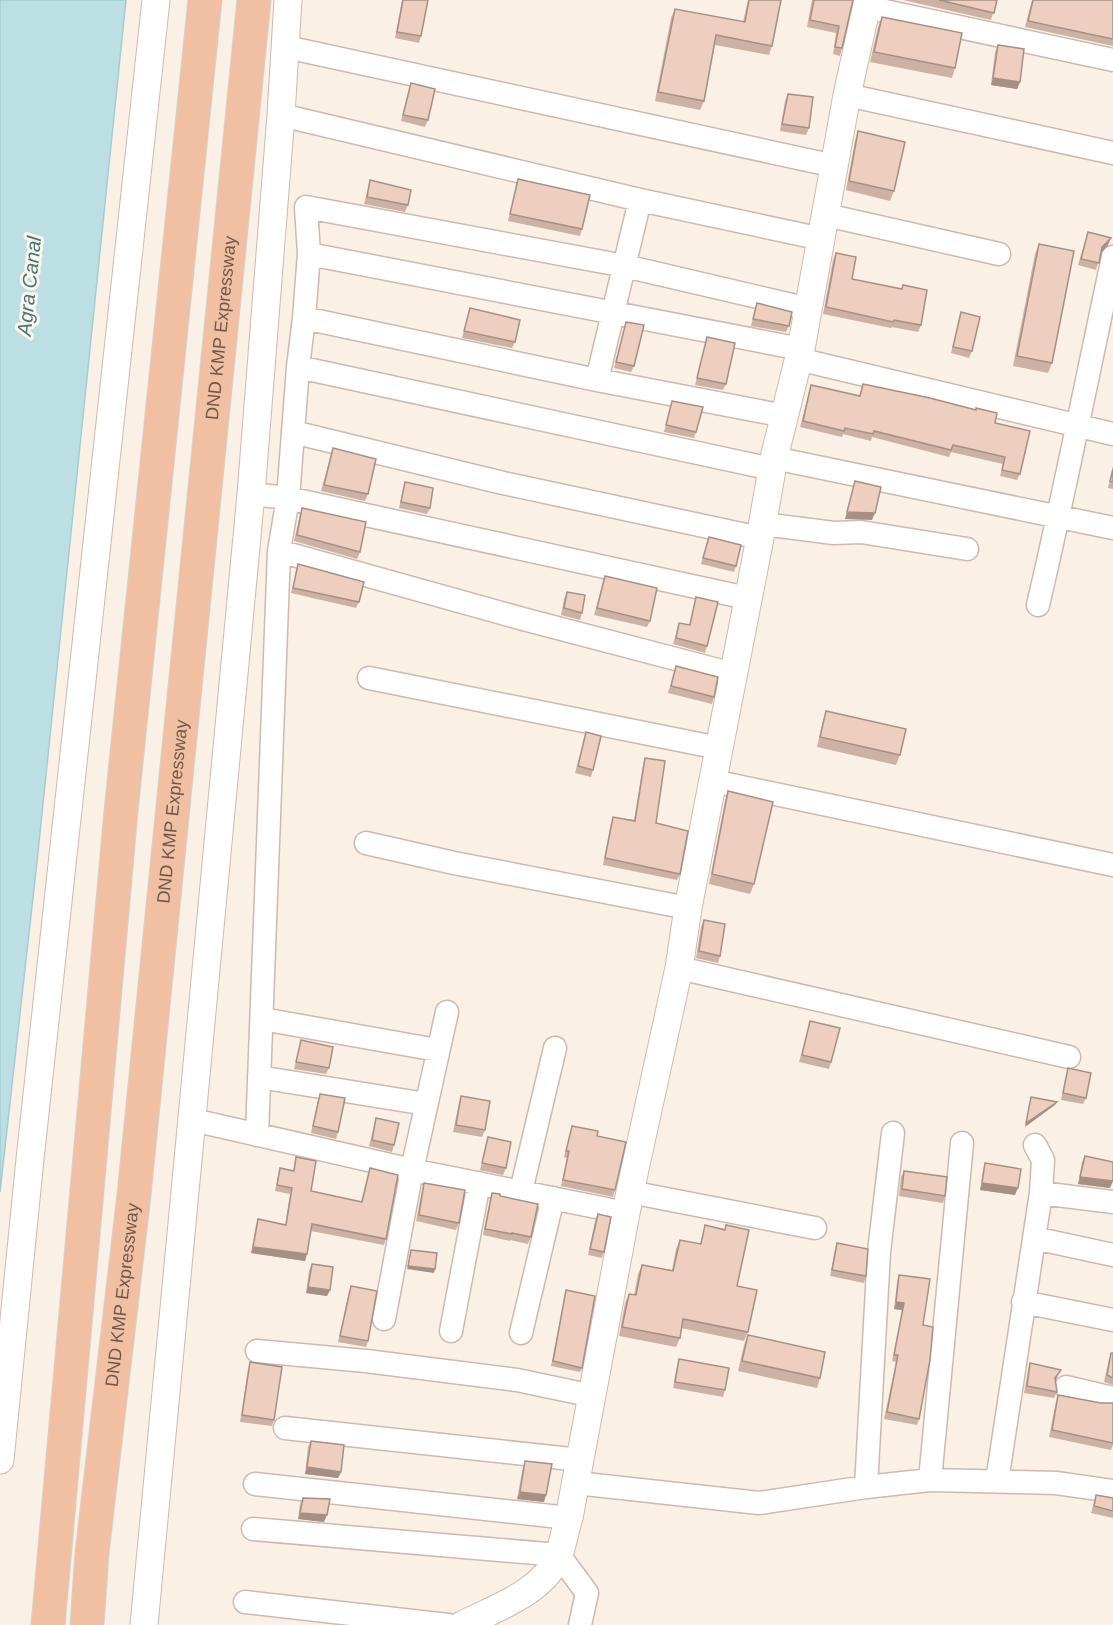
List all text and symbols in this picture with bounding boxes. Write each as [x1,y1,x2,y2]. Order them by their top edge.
water label: Agra Canal [13,235,45,338]
street label: DND KMP Expressway [202,235,240,421]
street label: DND KMP Expressway [153,719,192,904]
street label: DND KMP Expressway [102,1202,143,1388]

